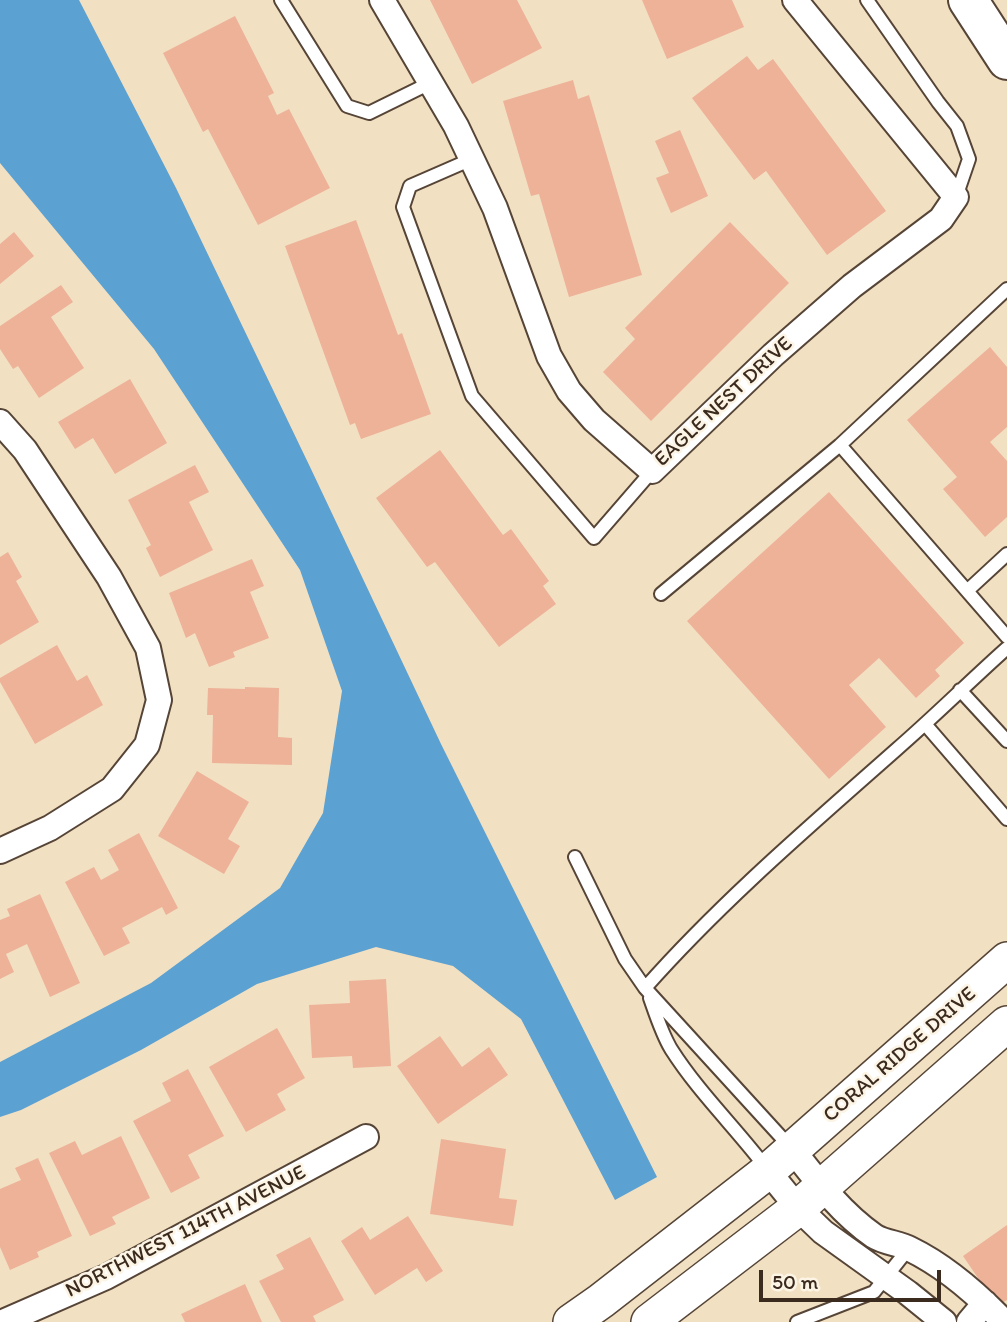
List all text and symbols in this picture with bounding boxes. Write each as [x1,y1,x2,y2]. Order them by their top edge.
street label: EAGLE NEST DRIVE [650,332,798,472]
street label: CORAL RIDGE DRIVE [818,982,982,1128]
street label: NORTHWEST 114TH AVENUE [62,1160,310,1304]
scale bar [762,1256,944,1300]
text: 50 m [772,1269,818,1294]

